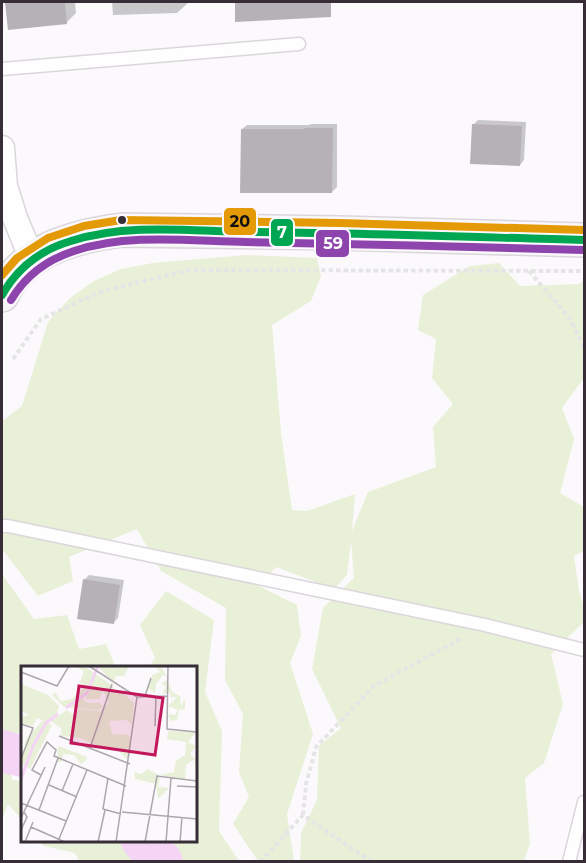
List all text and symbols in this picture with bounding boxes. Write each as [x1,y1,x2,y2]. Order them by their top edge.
line badge: 20 [223,207,257,236]
text: 20 [230,212,250,231]
unlabelled marker [116,214,128,226]
line badge: 7 [270,218,294,247]
text: 7 [277,223,287,242]
line badge: 59 [315,229,350,258]
text: 59 [323,234,343,253]
inset map [21,666,196,842]

